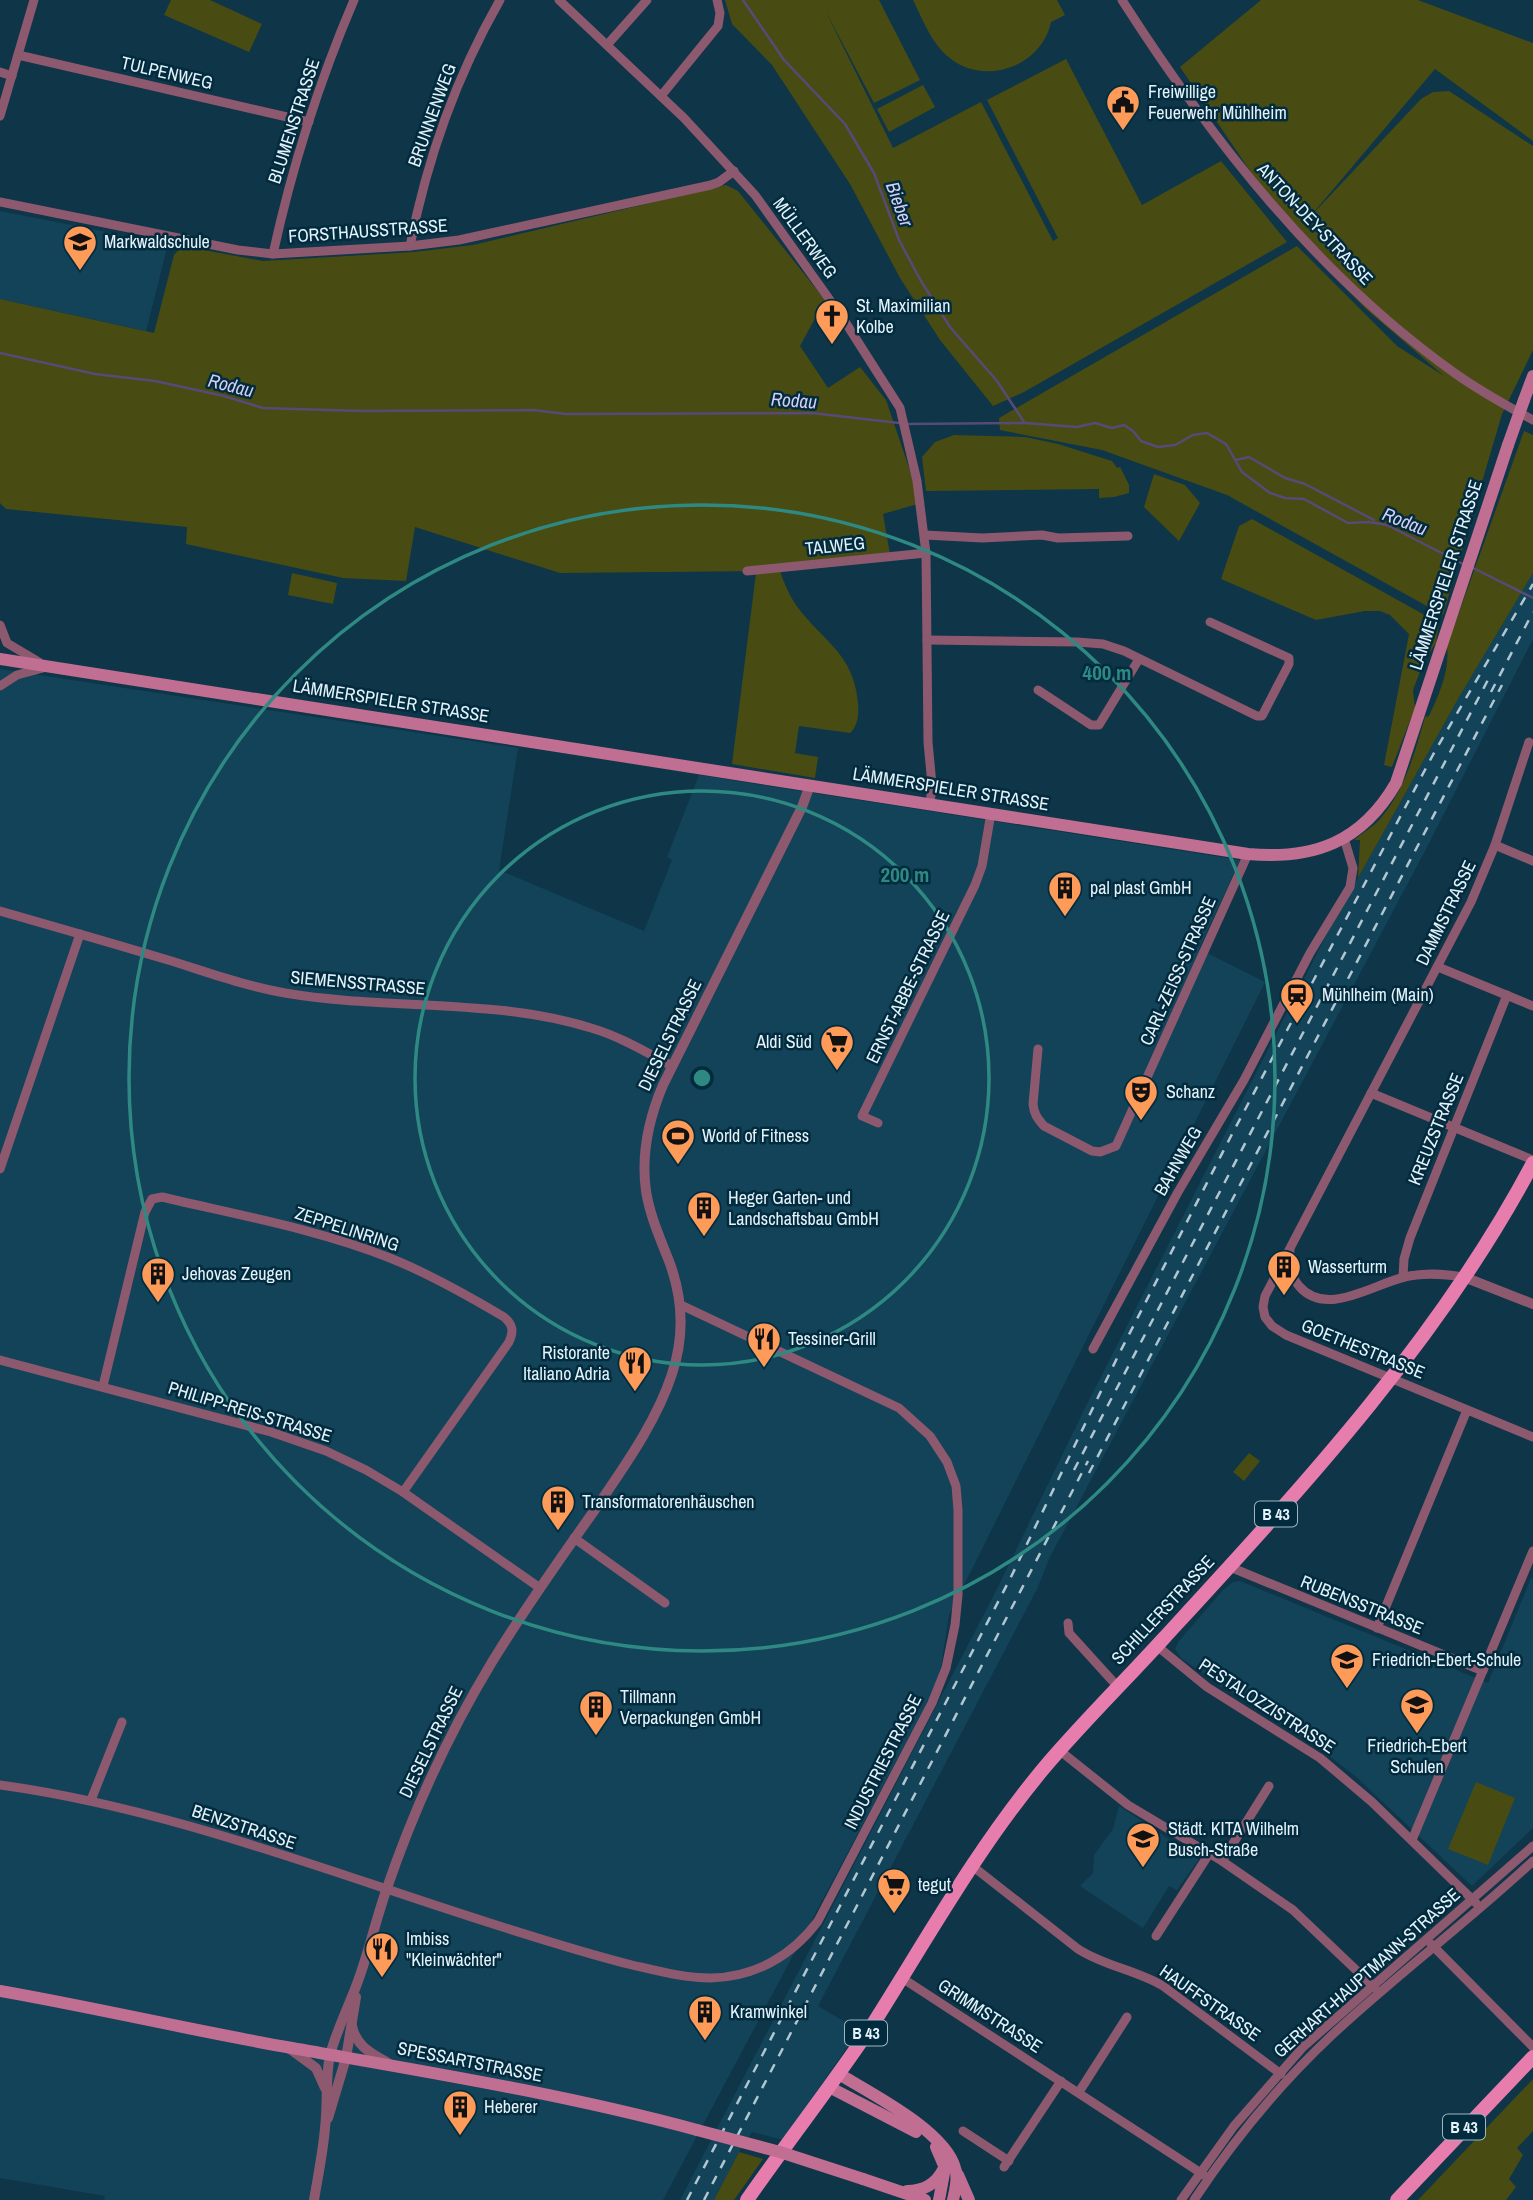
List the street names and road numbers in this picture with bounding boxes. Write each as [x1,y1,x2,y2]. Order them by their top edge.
street label: TULPENWEG [119,50,215,95]
street label: BLUMENSTRASSE [261,55,326,187]
street label: BRUNNENWEG [401,60,462,170]
street label: ANTON-DEY-STRASSE [1251,156,1379,290]
street label: MÜLLERWEG [767,192,843,283]
street label: FORSTHAUSSTRASSE [287,212,449,249]
street label: LÄMMERSPIELER STRASSE [1403,477,1488,673]
street label: TALWEG [804,530,866,561]
street label: LÄMMERSPIELER STRASSE [291,673,491,728]
street label: LÄMMERSPIELER STRASSE [851,761,1051,816]
street label: DAMMSTRASSE [1409,856,1482,969]
street label: CARL-ZEISS-STRASSE [1133,892,1222,1049]
street label: ERNST-ABBE-STRASSE [860,906,955,1067]
street label: SIEMENSSTRASSE [290,964,427,1001]
street label: DIESELSTRASSE [632,975,707,1095]
street label: KREUZSTRASSE [1402,1069,1469,1189]
street label: BAHNWEG [1148,1121,1207,1200]
street label: ZEPPELINRING [292,1200,403,1257]
street label: GOETHESTRASSE [1298,1312,1429,1385]
street label: PHILIPP-REIS-STRASSE [165,1375,335,1448]
road number: B 43 [1255,1502,1297,1526]
street label: SCHILLERSTRASSE [1105,1550,1220,1670]
street label: RUBENSSTRASSE [1297,1569,1427,1641]
street label: PESTALOZZISTRASSE [1194,1652,1340,1759]
street label: DIESELSTRASSE [393,1682,468,1802]
street label: INDUSTRIESTRASSE [838,1690,927,1834]
street label: BENZSTRASSE [189,1798,300,1855]
street label: GERHART-HAUPTMANN-STRASSE [1268,1882,1465,2063]
street label: HAUFFSTRASSE [1155,1958,1266,2047]
street label: GRIMMSTRASSE [933,1972,1047,2059]
road number: B 43 [845,2021,887,2046]
street label: SPESSARTSTRASSE [395,2035,545,2088]
road number: B 43 [1443,2114,1485,2140]

